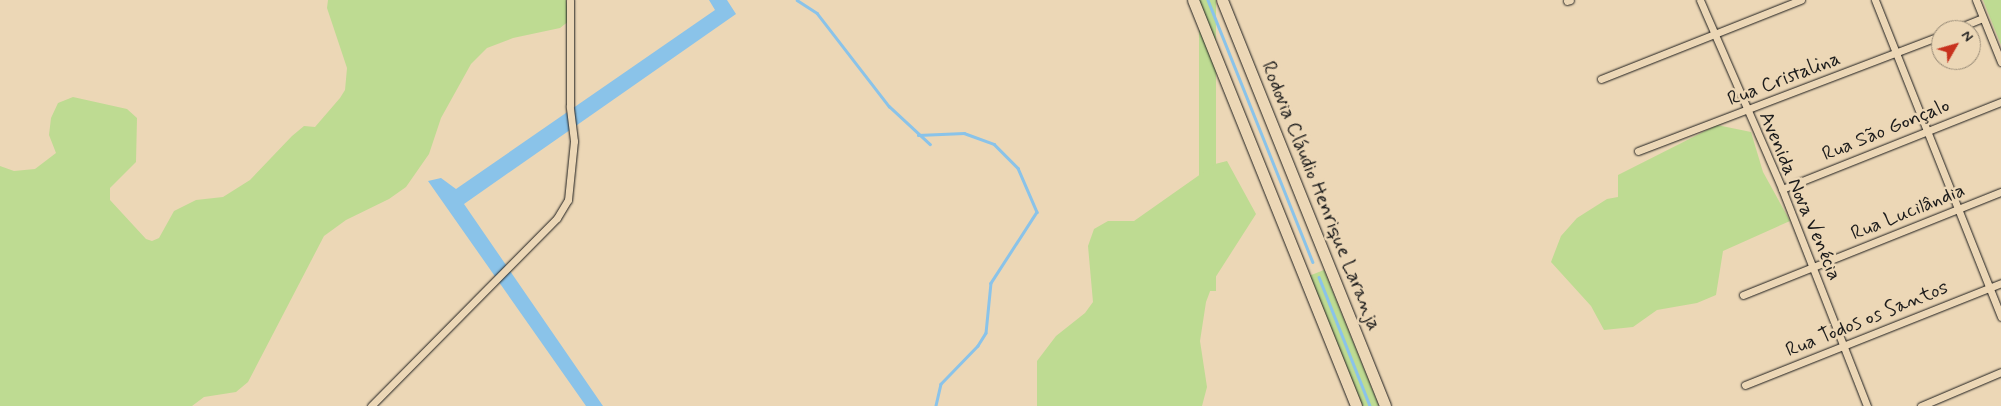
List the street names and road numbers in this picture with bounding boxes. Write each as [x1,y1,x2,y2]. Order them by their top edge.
street label: Rua Cristalina [1724,47,1844,111]
street label: Rodovia Cláudio Henrique Laranja [1256,58,1386,334]
street label: Rua São Gonçalo [1819,93,1953,167]
street label: Avenida Nova Venécia [1754,108,1846,284]
street label: Rua Lucilândia [1849,179,1967,245]
street label: Rua Todos os Santos [1786,277,1948,361]

